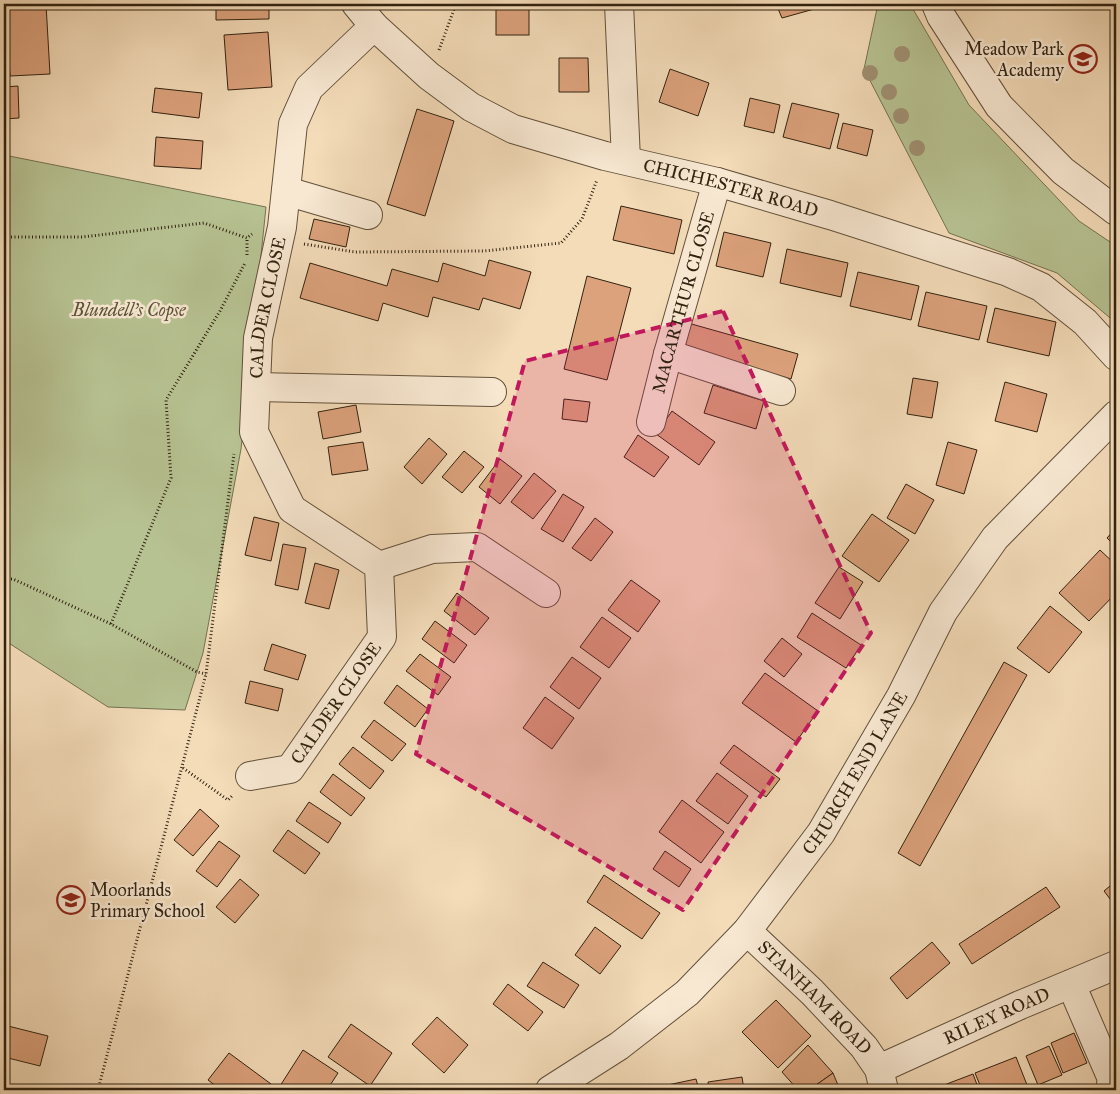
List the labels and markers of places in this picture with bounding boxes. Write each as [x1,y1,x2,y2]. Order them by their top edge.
place label: Meadow Park Academy [964,38,1065,81]
school or university icon: Meadow Park Academy [1068,44,1098,74]
place label: Moorlands Primary School [90,879,205,922]
school or university icon: Moorlands Primary School [56,885,86,915]

